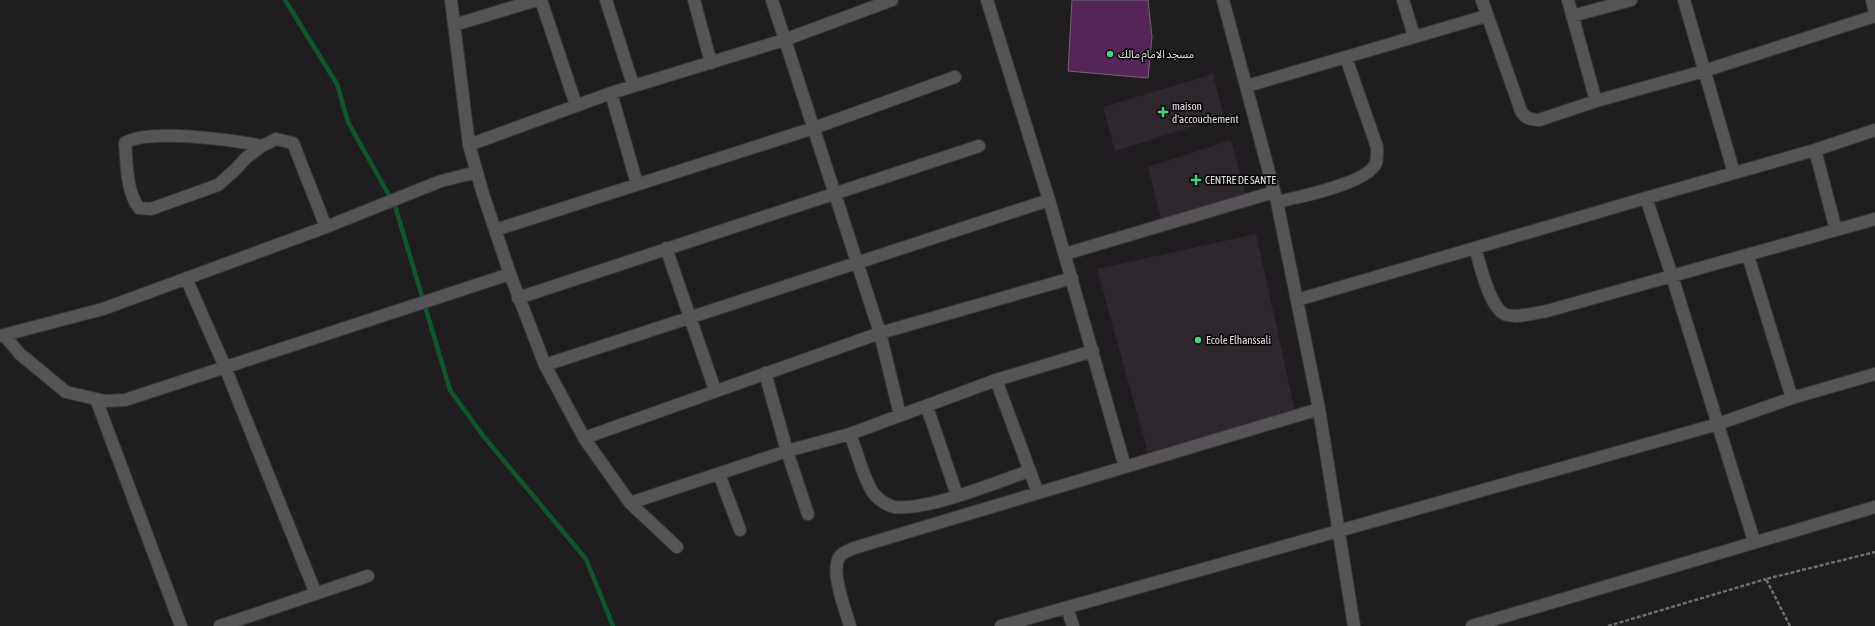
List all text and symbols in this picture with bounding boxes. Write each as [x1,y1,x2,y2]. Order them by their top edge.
place label: مسجد الامام مالك [1118,48,1195,62]
marker: مسجد الامام مالك [1105,49,1115,59]
place label: maison d'accouchement [1172,100,1239,125]
marker: maison d'accouchement [1157,106,1169,118]
marker: CENTRE DE SANTE [1190,174,1202,186]
place label: CENTRE DE SANTE [1205,174,1276,186]
place label: Ecole Elhanssali [1206,334,1271,346]
marker: Ecole Elhanssali [1193,335,1203,345]

